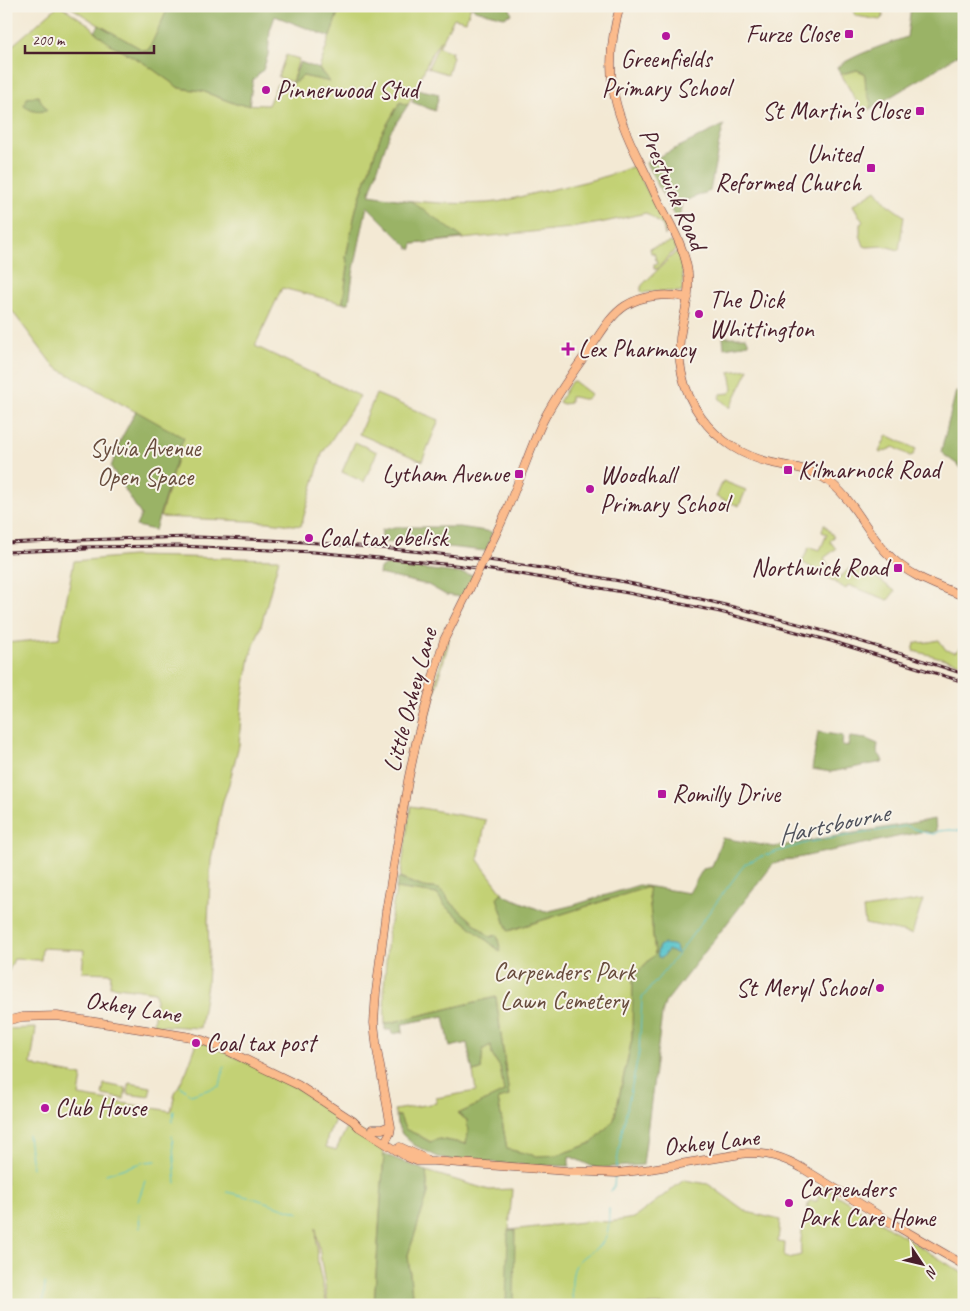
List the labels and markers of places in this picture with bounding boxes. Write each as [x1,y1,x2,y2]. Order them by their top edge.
place label: Furze Close [746,18,841,50]
marker: Furze Close [843,28,855,40]
marker: Greenfields Primary School [660,30,672,42]
place label: Greenfields Primary School [602,43,735,104]
place label: Pinnerwood Stud [276,74,422,106]
marker: Pinnerwood Stud [260,84,272,96]
place label: St Martin's Close [762,95,912,127]
marker: St Martin's Close [914,105,926,117]
place label: United Reformed Church [715,138,864,199]
marker: United Reformed Church [865,162,877,174]
place label: The Dick Whittington [709,284,814,345]
marker: The Dick Whittington [693,308,705,320]
place label: Lex Pharmacy [578,333,698,365]
marker: Lex Pharmacy [562,343,574,355]
place label: Kilmarnock Road [798,454,944,486]
place label: Lytham Avenue [382,458,511,490]
place label: Woodhall Primary School [600,459,733,520]
marker: Kilmarnock Road [782,464,794,476]
marker: Lytham Avenue [513,468,525,480]
marker: Woodhall Primary School [584,483,596,495]
place label: Coal tax obelisk [319,522,449,554]
marker: Coal tax obelisk [303,532,315,544]
place label: Northwick Road [751,552,892,584]
marker: Northwick Road [892,562,904,574]
place label: Romilly Drive [672,778,782,810]
marker: Romilly Drive [656,788,668,800]
place label: St Meryl School [736,972,875,1004]
marker: St Meryl School [874,982,886,994]
place label: Coal tax post [206,1027,319,1059]
marker: Coal tax post [190,1037,202,1049]
place label: Club House [55,1092,148,1124]
marker: Club House [39,1102,51,1114]
place label: Carpenders Park Care Home [799,1173,937,1234]
marker: Carpenders Park Care Home [783,1197,795,1209]

